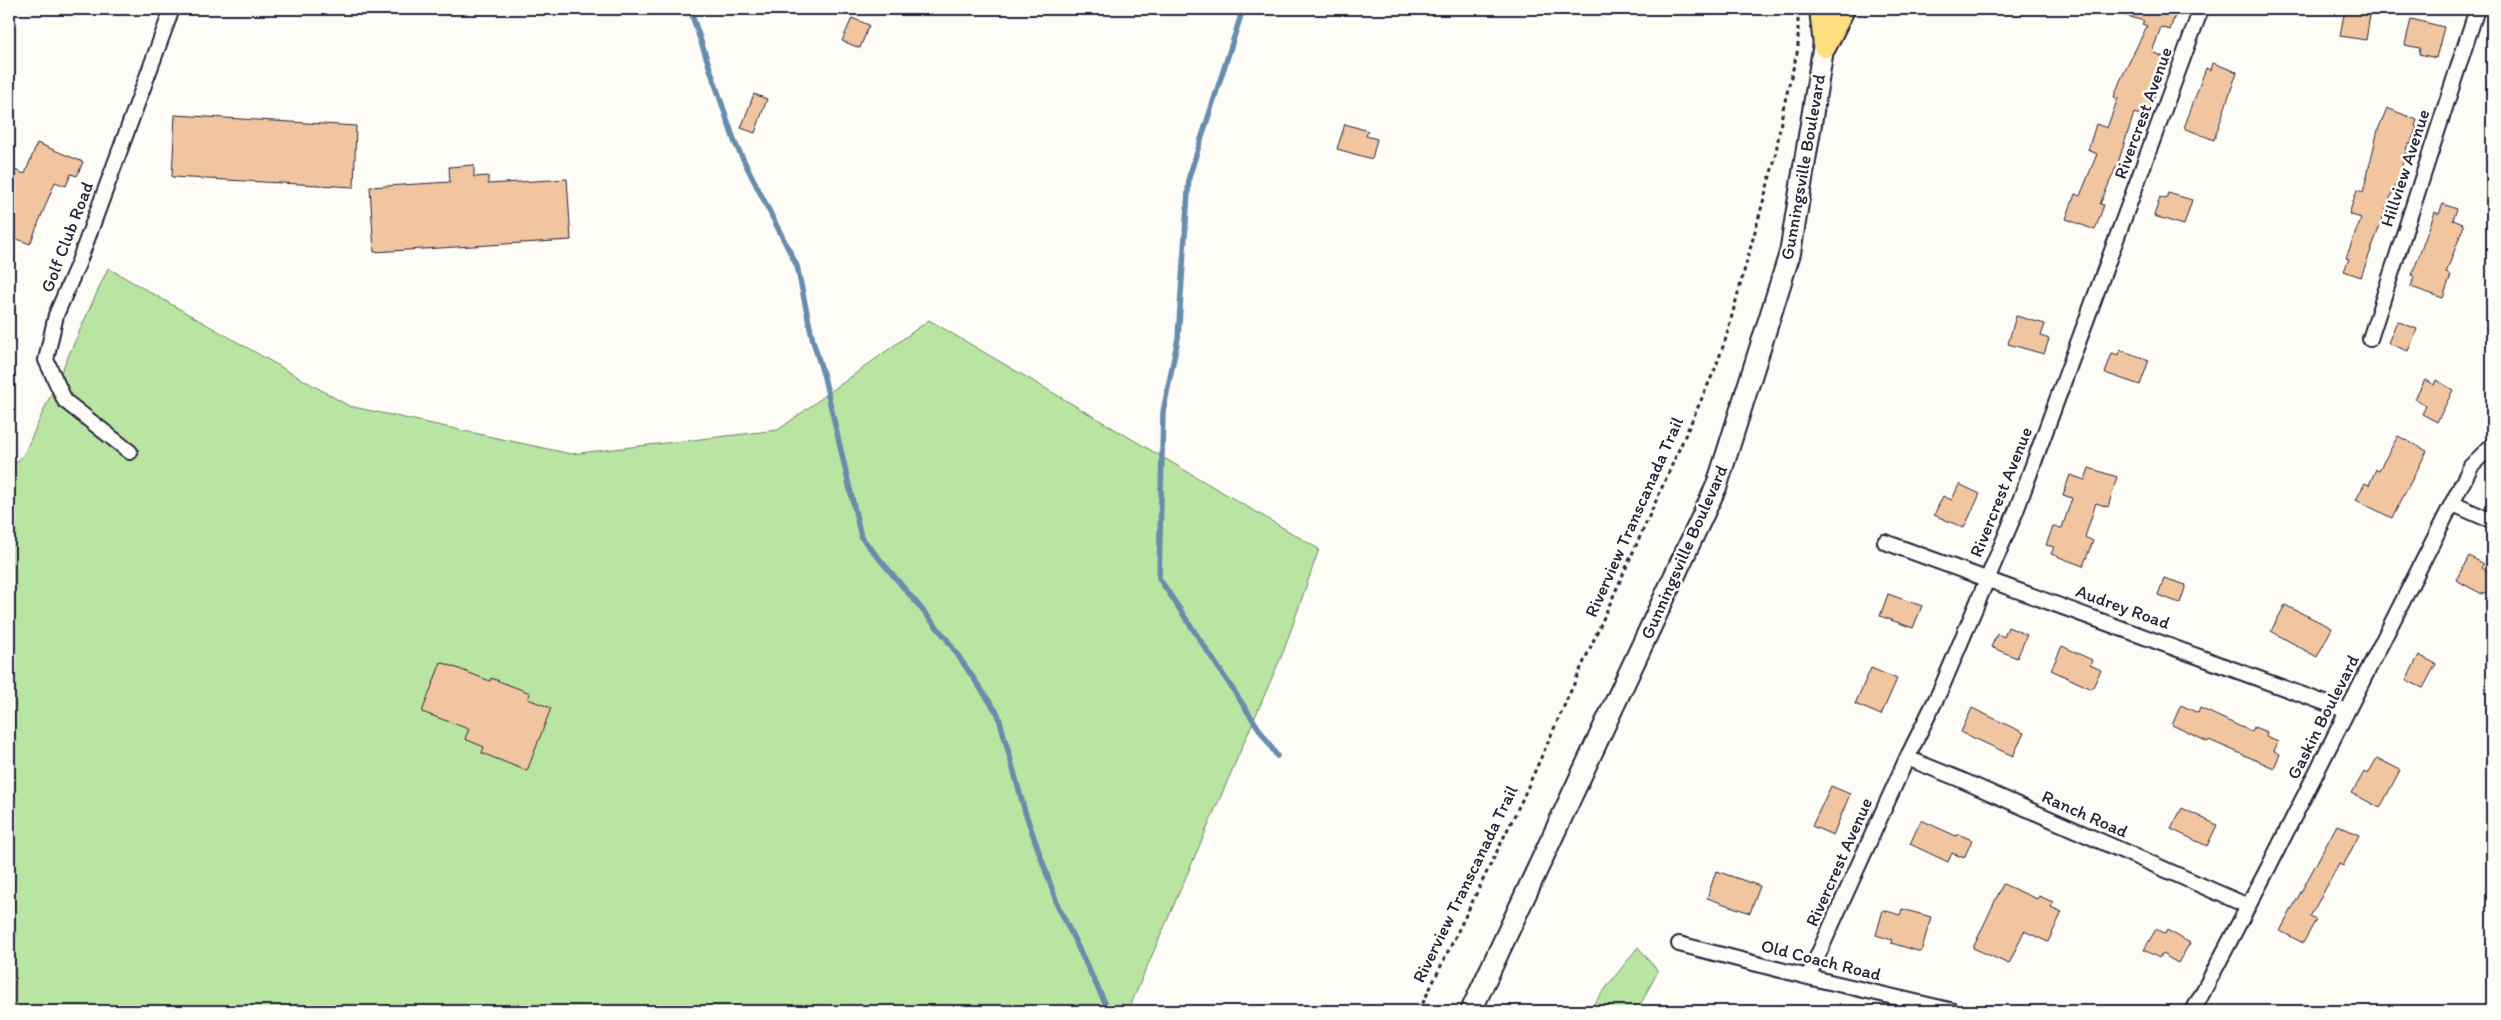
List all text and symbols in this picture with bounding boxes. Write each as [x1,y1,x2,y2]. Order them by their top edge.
street label: Rivercrest Avenue [2109,44,2177,182]
street label: Gunningsville Boulevard [1776,72,1830,262]
street label: Hillview Avenue [2376,106,2434,230]
street label: Golf Club Road [36,178,98,295]
street label: Riverview Transcanada Trail [1580,413,1688,621]
street label: Rivercrest Avenue [1965,424,2037,560]
street label: Gunningsville Boulevard [1636,461,1732,642]
street label: Audrey Road [2073,580,2173,634]
street label: Gaskin Boulevard [2282,651,2364,783]
street label: Riverview Transcanada Trail [1408,782,1522,986]
street label: Ranch Road [2039,785,2131,843]
street label: Rivercrest Avenue [1801,794,1877,930]
street label: Old Coach Road [1759,934,1884,986]

